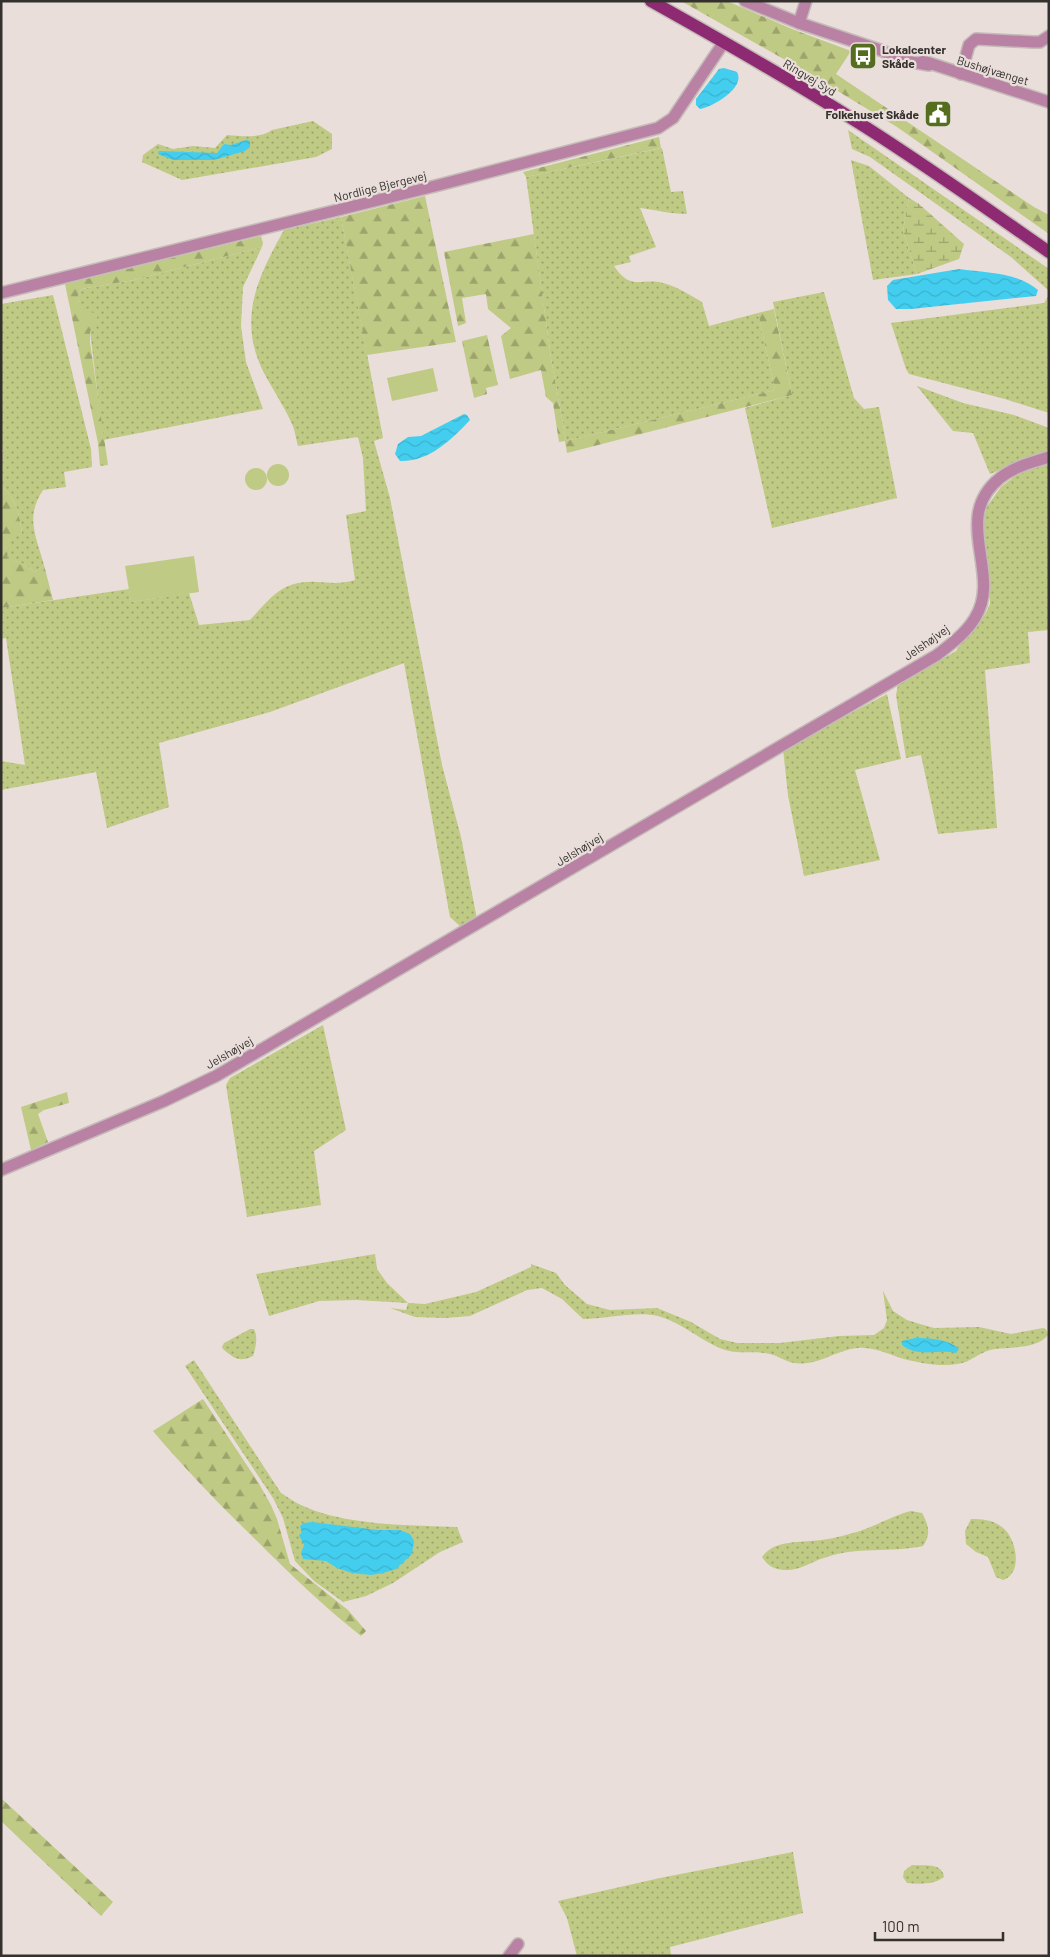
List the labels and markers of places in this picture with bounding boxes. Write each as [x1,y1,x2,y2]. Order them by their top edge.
bus stop icon: Lokalcenter Skåde [848,41,878,71]
place label: Lokalcenter Skåde [882,42,946,70]
public building icon: Folkehuset Skåde [923,99,953,129]
place label: Folkehuset Skåde [826,107,919,121]

